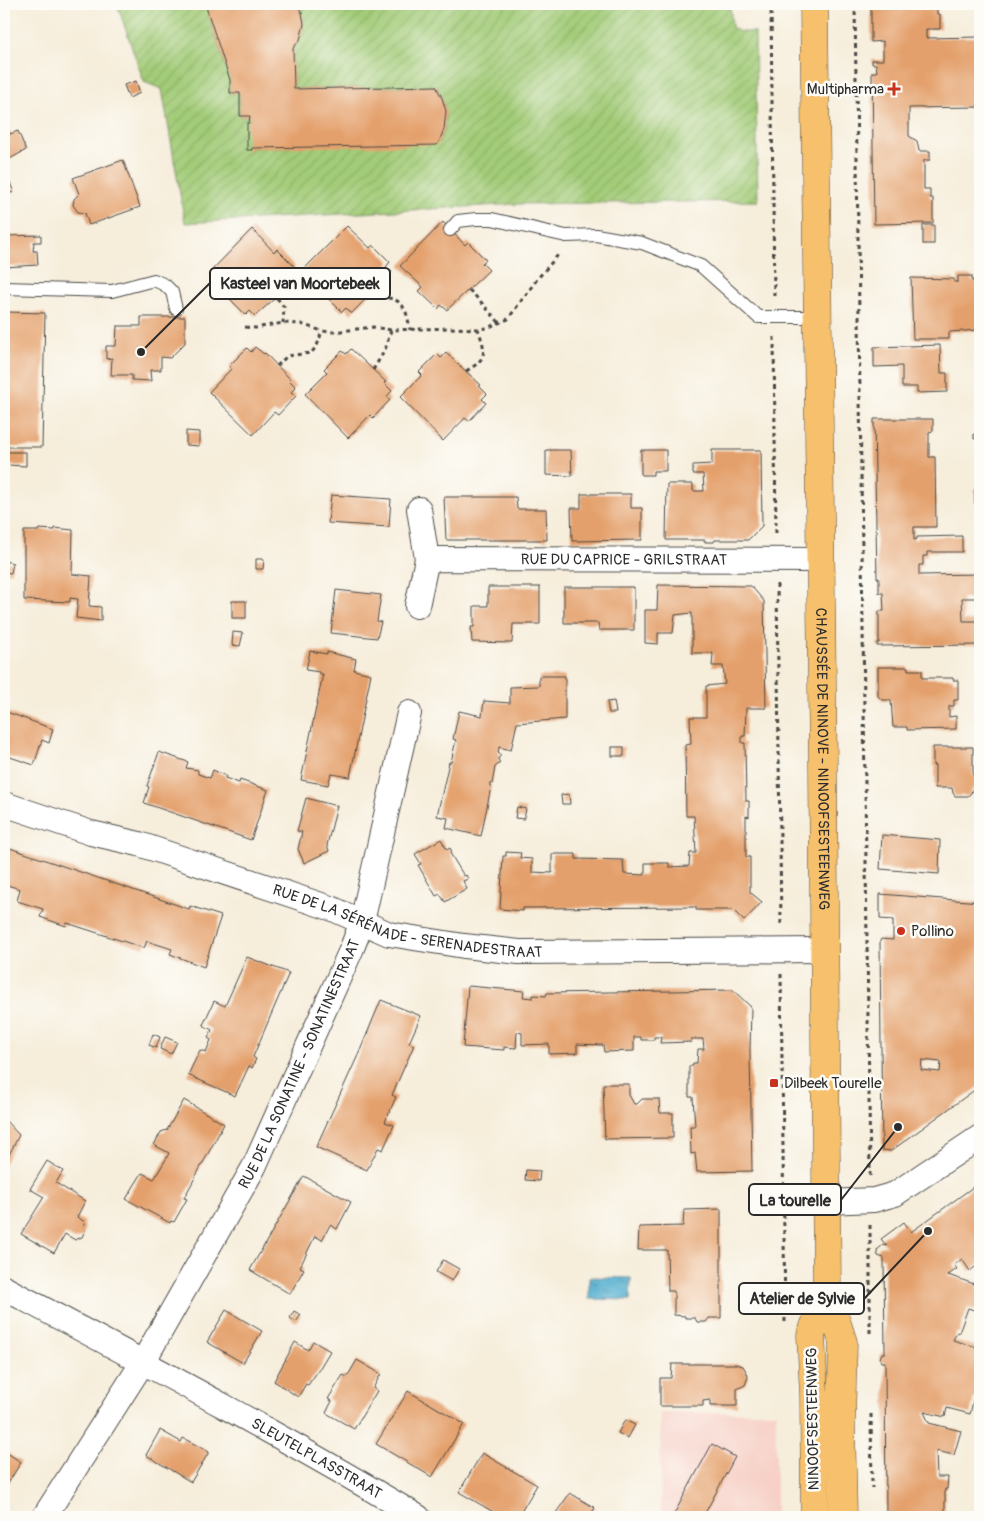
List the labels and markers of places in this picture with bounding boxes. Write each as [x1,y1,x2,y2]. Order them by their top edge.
place label: Multipharma [807,80,884,99]
marker: Multipharma [888,83,900,95]
callout: Kasteel van Moortebeek [210,268,390,299]
place label: Pollino [911,922,954,941]
marker: Pollino [895,925,907,937]
place label: Dilbeek Tourelle [784,1074,882,1093]
marker: Dilbeek Tourelle [768,1077,780,1089]
callout: La tourelle [749,1184,841,1215]
callout: Atelier de Sylvie [739,1283,864,1314]

